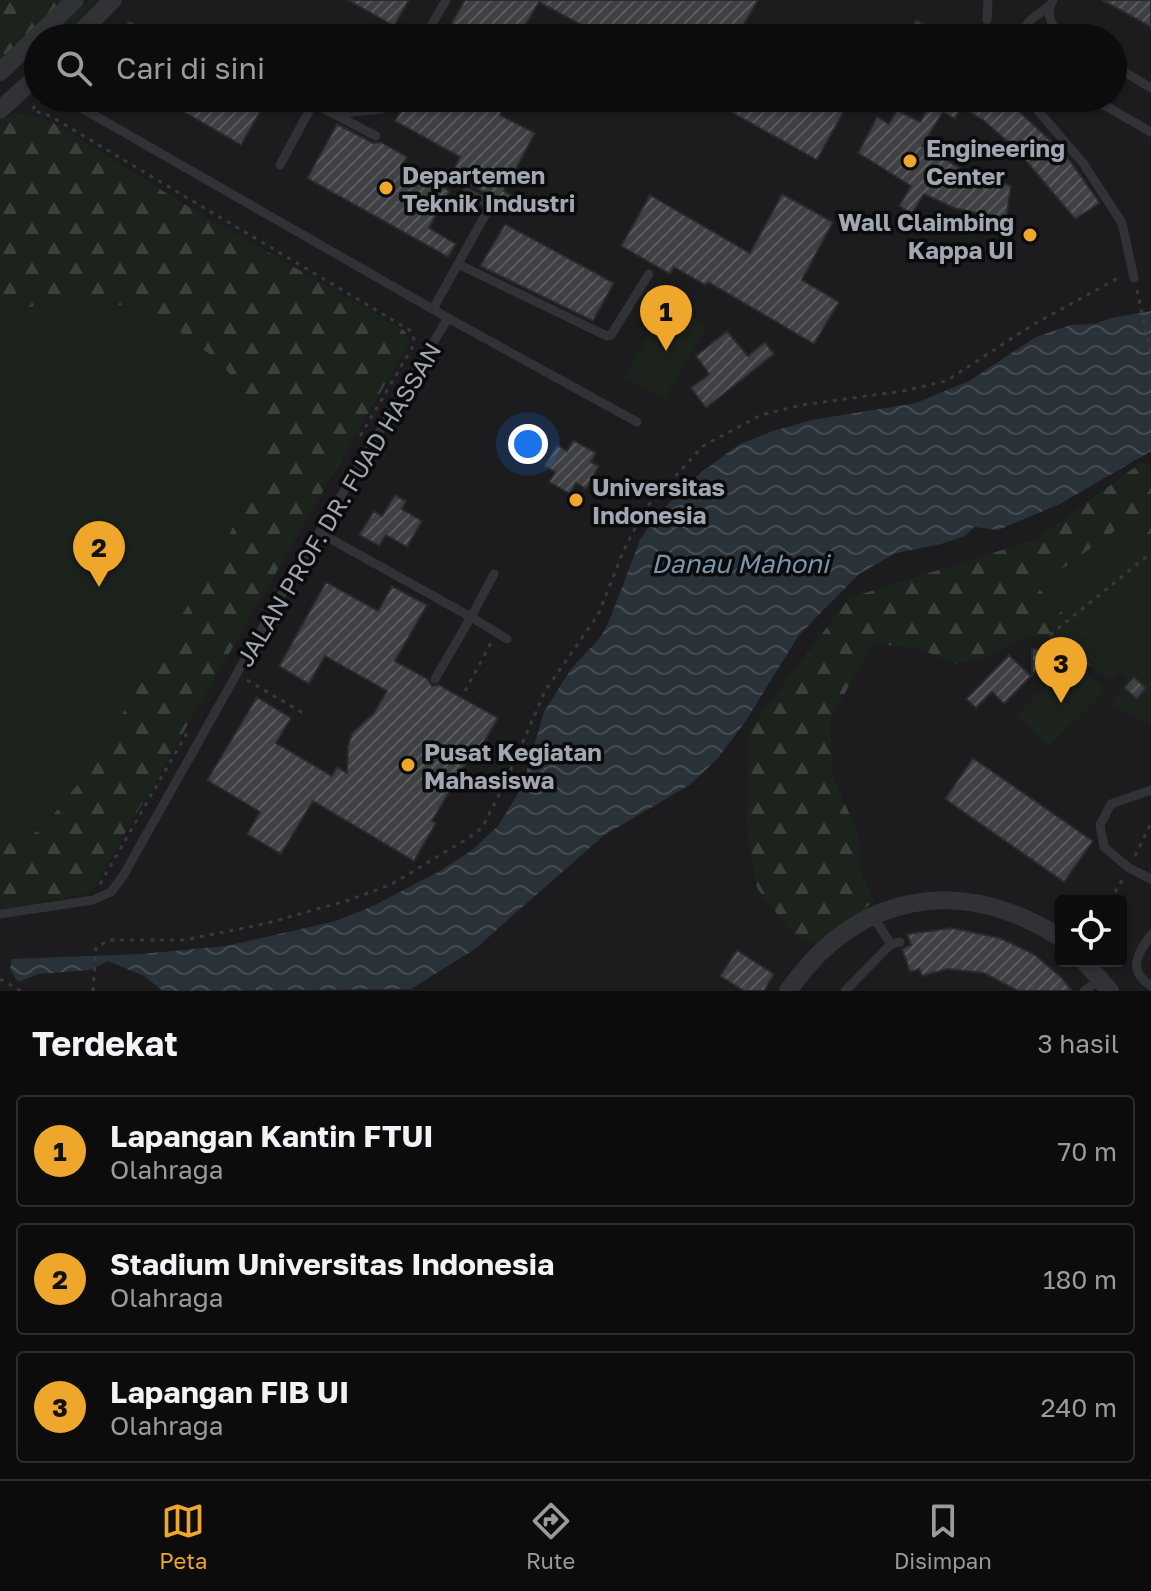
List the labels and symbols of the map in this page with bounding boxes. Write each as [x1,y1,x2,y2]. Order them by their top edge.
place label: Engineering Center [926,133,1065,190]
marker: Engineering Center [901,152,919,170]
place label: Departemen Teknik Industri [402,160,575,217]
marker: Departemen Teknik Industri [377,179,395,197]
place label: Wall Claimbing Kappa UI [838,207,1014,264]
marker: Wall Claimbing Kappa UI [1021,226,1039,244]
pin: 1 [640,285,692,351]
street label: JALAN PROF. DR. FUAD HASSAN [230,337,446,671]
your location [508,424,548,464]
place label: Universitas Indonesia [592,472,725,529]
marker: Universitas Indonesia [567,491,585,509]
pin: 2 [73,521,125,587]
water label: Danau Mahoni [651,548,832,579]
pin: 3 [1035,637,1087,703]
place label: Pusat Kegiatan Mahasiswa [424,737,602,794]
marker: Pusat Kegiatan Mahasiswa [399,756,417,774]

